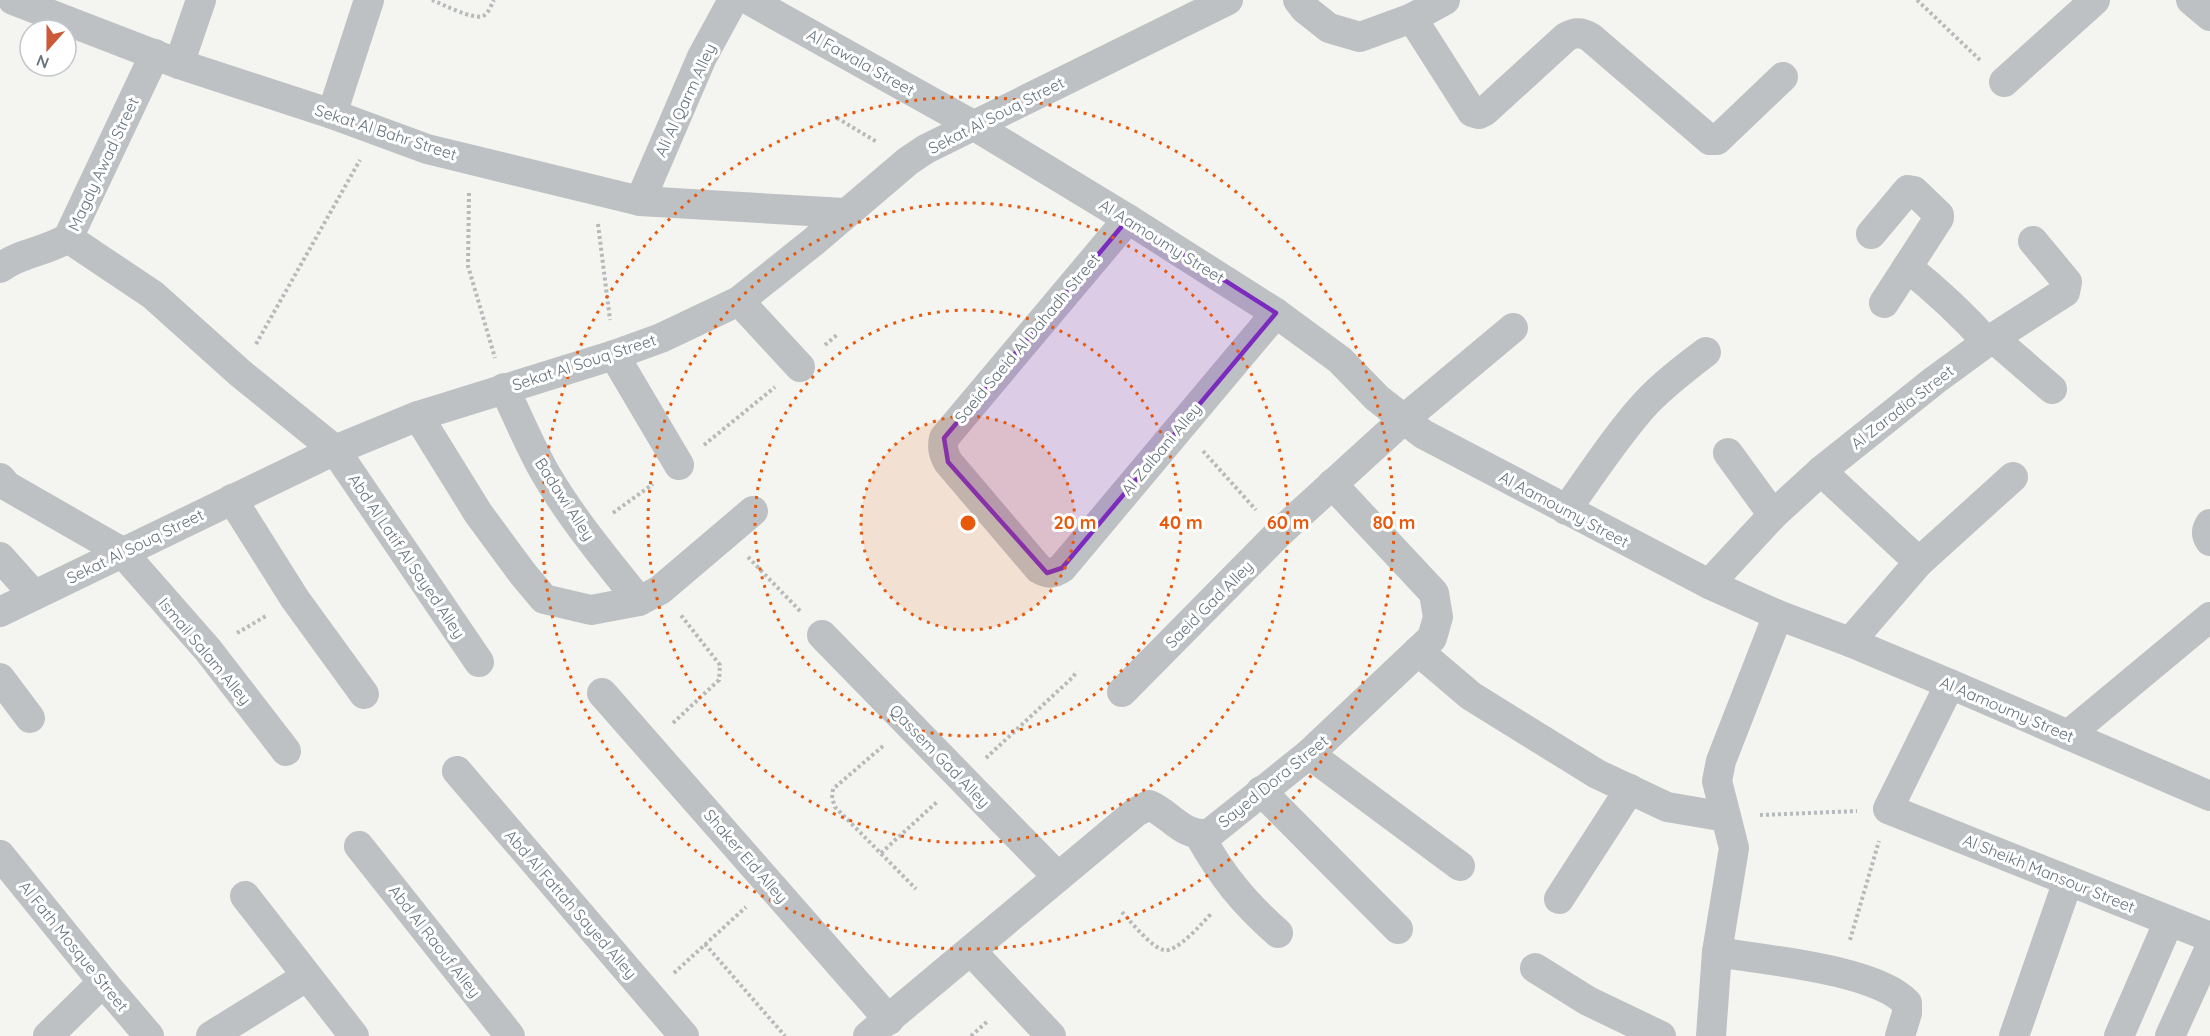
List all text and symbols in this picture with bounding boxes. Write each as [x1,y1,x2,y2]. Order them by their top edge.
north arrow [18,18,78,78]
street label: Al Fawala Street [804,24,918,100]
street label: Ali Al Qarm Alley [650,40,720,160]
text: N [34,51,52,73]
street label: Sekat Al Souq Street [925,72,1067,158]
street label: Magdy Awad Street [63,94,143,234]
street label: Sekat Al Bahr Street [313,100,459,164]
street label: Al Aamoumy Street [1096,194,1228,288]
street label: Saeid Saeid Al Dahadh Street [950,249,1104,427]
street label: Sekat Al Souq Street [510,329,658,395]
street label: Al Zaradia Street [1847,361,1957,453]
street label: Al Zalbani Alley [1117,399,1205,499]
street label: Badawi Alley [531,454,599,544]
street label: Al Aamoumy Street [1496,466,1632,552]
street label: Abd Al Latif Al Sayed Alley [344,470,470,642]
street label: Sekat Al Souq Street [63,504,207,588]
text: 20 m [1054,511,1096,534]
text: 40 m [1159,511,1203,534]
text: 60 m [1267,511,1309,534]
text: 80 m [1373,511,1415,534]
centre of rings [958,513,978,533]
street label: Saeid Gad Alley [1161,556,1257,652]
street label: Ismail Salam Alley [154,593,256,709]
street label: Al Aamoumy Street [1937,672,2077,746]
street label: Qassem Gad Alley [886,700,994,812]
street label: Sayed Dora Street [1214,730,1332,832]
street label: Shaker Eid Alley [700,805,792,907]
street label: Abd Al Fattah Sayed Alley [501,825,641,983]
street label: Al Sheikh Mansour Street [1960,829,2138,917]
street label: Al Fath Mosque Street [15,877,133,1015]
street label: Abd Al Raouf Alley [385,881,485,1001]

